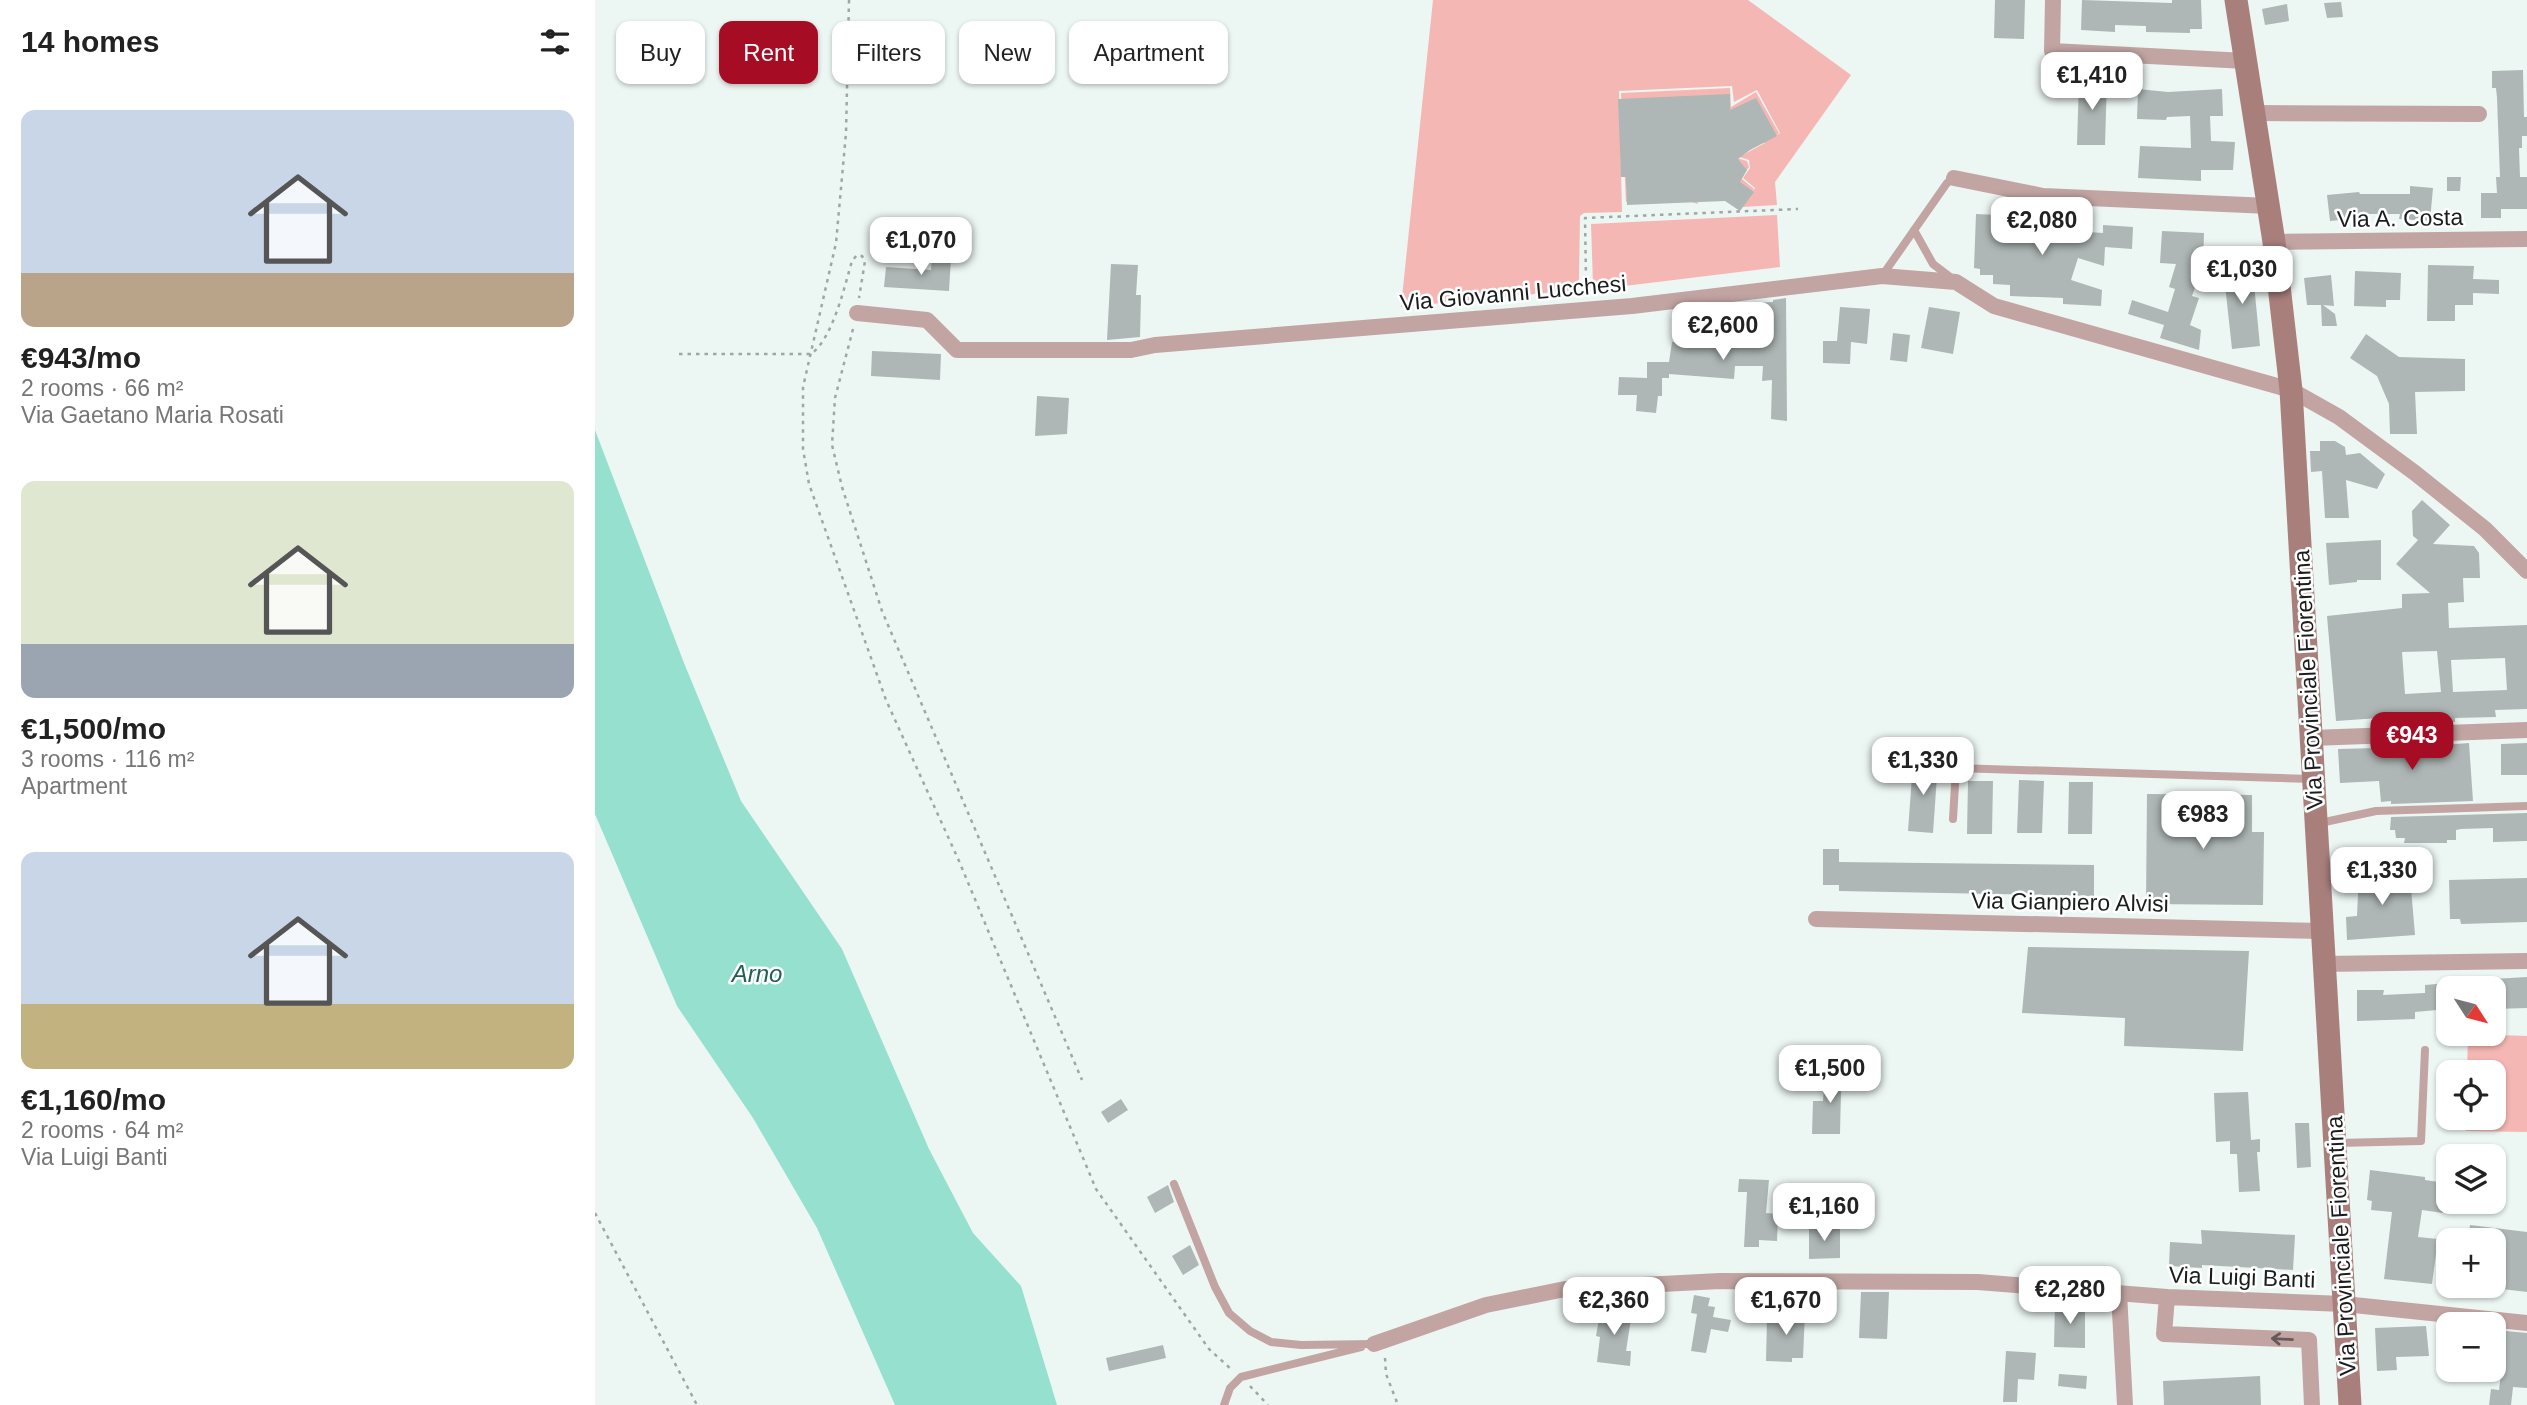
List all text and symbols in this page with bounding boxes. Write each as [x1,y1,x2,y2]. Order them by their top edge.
chip: Buy [616,21,705,84]
chip: Rent [719,21,818,84]
chip: Filters [832,21,945,84]
chip: New [959,21,1055,84]
chip: Apartment [1069,21,1228,84]
icon: filters [536,23,574,61]
text: 14 homes [21,25,159,58]
pin: €1,410 [2035,52,2149,112]
text: €1,410 [2057,62,2127,88]
icon: home [235,156,361,282]
pin: €2,080 [1985,198,2099,257]
street label: Via A. Costa [2337,204,2463,232]
text: €2,080 [2007,207,2077,233]
pin: €1,070 [864,218,978,277]
text: €1,070 [886,227,956,253]
pin: €1,030 [2185,246,2299,306]
text: €1,030 [2207,256,2277,282]
street label: Via Giovanni Lucchesi [1399,270,1627,316]
pin: €2,600 [1666,302,1780,362]
text: €2,600 [1688,312,1758,338]
text: €943/mo [21,341,141,374]
text: 2 rooms · 66 m² [21,375,183,401]
text: Via Gaetano Maria Rosati [21,402,284,428]
icon: home [235,527,361,653]
street label: Via Provinciale Fiorentina [2288,549,2328,811]
text: €1,500/mo [21,712,166,745]
pin: €943 [2371,712,2453,772]
text: €943 [2386,722,2438,748]
pin: €1,330 [1866,738,1980,797]
text: 3 rooms · 116 m² [21,746,194,772]
text: €1,330 [1888,747,1958,773]
text: Apartment [21,773,127,799]
pin: €983 [2162,792,2244,851]
text: €983 [2177,801,2229,827]
pin: €1,330 [2325,848,2439,907]
text: €1,330 [2347,857,2417,883]
street label: Via Gianpiero Alvisi [1971,887,2169,917]
icon: home [235,898,361,1024]
water label: Arno [730,960,782,987]
north arrow [2436,976,2506,1046]
map controls [2436,976,2506,1382]
pin: €1,500 [1773,1046,1887,1105]
text: €1,500 [1795,1055,1865,1081]
button: locate [2436,1060,2506,1130]
text: €1,160/mo [21,1083,166,1116]
street label: Via Provinciale Fiorentina [2321,1115,2361,1377]
text: 2 rooms · 64 m² [21,1117,183,1143]
text: Via Luigi Banti [21,1144,168,1170]
button: layers [2436,1144,2506,1214]
pin: €1,160 [1767,1184,1881,1243]
text: €1,160 [1789,1193,1859,1219]
button: + [2436,1228,2506,1298]
street label: Via Luigi Banti [2168,1261,2316,1293]
pin: €2,280 [2013,1266,2127,1326]
text: €2,280 [2035,1276,2105,1302]
pin: €2,360 [1557,1278,1671,1337]
pin: €1,670 [1729,1278,1843,1337]
text: €2,360 [1579,1287,1649,1313]
text: €1,670 [1751,1287,1821,1313]
button: − [2436,1312,2506,1382]
one-way arrow [2271,1332,2294,1345]

